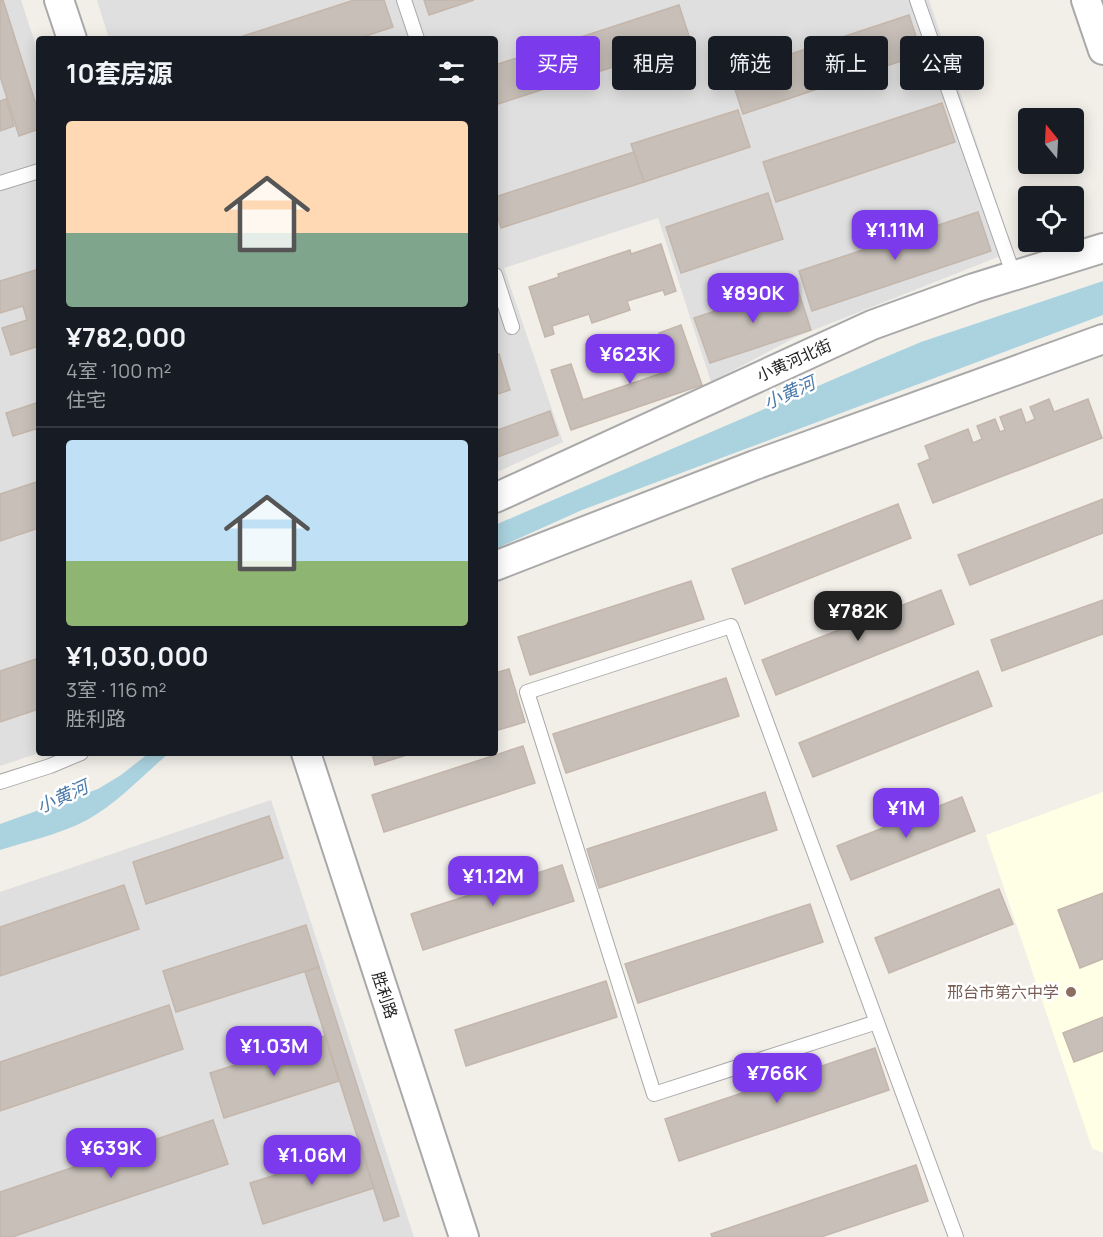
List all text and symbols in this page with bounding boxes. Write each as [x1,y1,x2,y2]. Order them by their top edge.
chip: 买房 [516,36,600,90]
chip: 租房 [612,36,696,90]
chip: 筛选 [708,36,792,90]
chip: 新上 [804,36,888,90]
chip: 公寓 [900,36,984,90]
text: 10套房源 [66,55,173,91]
icon: filters [435,56,468,89]
north arrow [1018,108,1084,174]
map controls [1018,108,1084,252]
icon: home [213,160,321,268]
button: locate [1018,186,1084,252]
pin: ¥1.11M [846,210,944,261]
text: ¥1.11M [866,216,924,243]
pin: ¥890K [711,273,795,324]
text: ¥890K [721,279,785,306]
text: ¥782,000 [66,319,186,355]
pin: ¥623K [588,334,672,385]
street label: 小黄河北街 [753,334,835,386]
text: ¥623K [599,340,661,367]
text: 4室 · 100 m² [66,357,171,384]
water label: 小黄河 [759,369,821,414]
text: 住宅 [66,386,106,413]
icon: home [213,479,321,587]
pin: ¥782K [816,591,900,642]
text: ¥782K [828,597,888,624]
text: ¥1,030,000 [66,638,209,674]
text: 3室 · 116 m² [66,676,167,703]
text: 胜利路 [66,705,126,732]
water label: 小黄河 [32,773,94,818]
pin: ¥1M [877,788,935,839]
text: ¥1M [887,794,925,821]
pin: ¥1.12M [444,856,542,907]
text: ¥1.12M [462,862,524,889]
street label: 胜利路 [367,969,403,1021]
place label: 邢台市第六中学 [947,981,1059,1003]
marker: 邢台市第六中学 [1064,985,1078,999]
pin: ¥1.03M [225,1026,323,1077]
text: ¥1.03M [240,1032,308,1059]
pin: ¥766K [735,1053,819,1104]
text: ¥766K [747,1059,807,1086]
pin: ¥639K [69,1128,153,1179]
text: ¥639K [80,1134,142,1161]
pin: ¥1.06M [263,1135,361,1186]
text: ¥1.06M [278,1141,346,1168]

